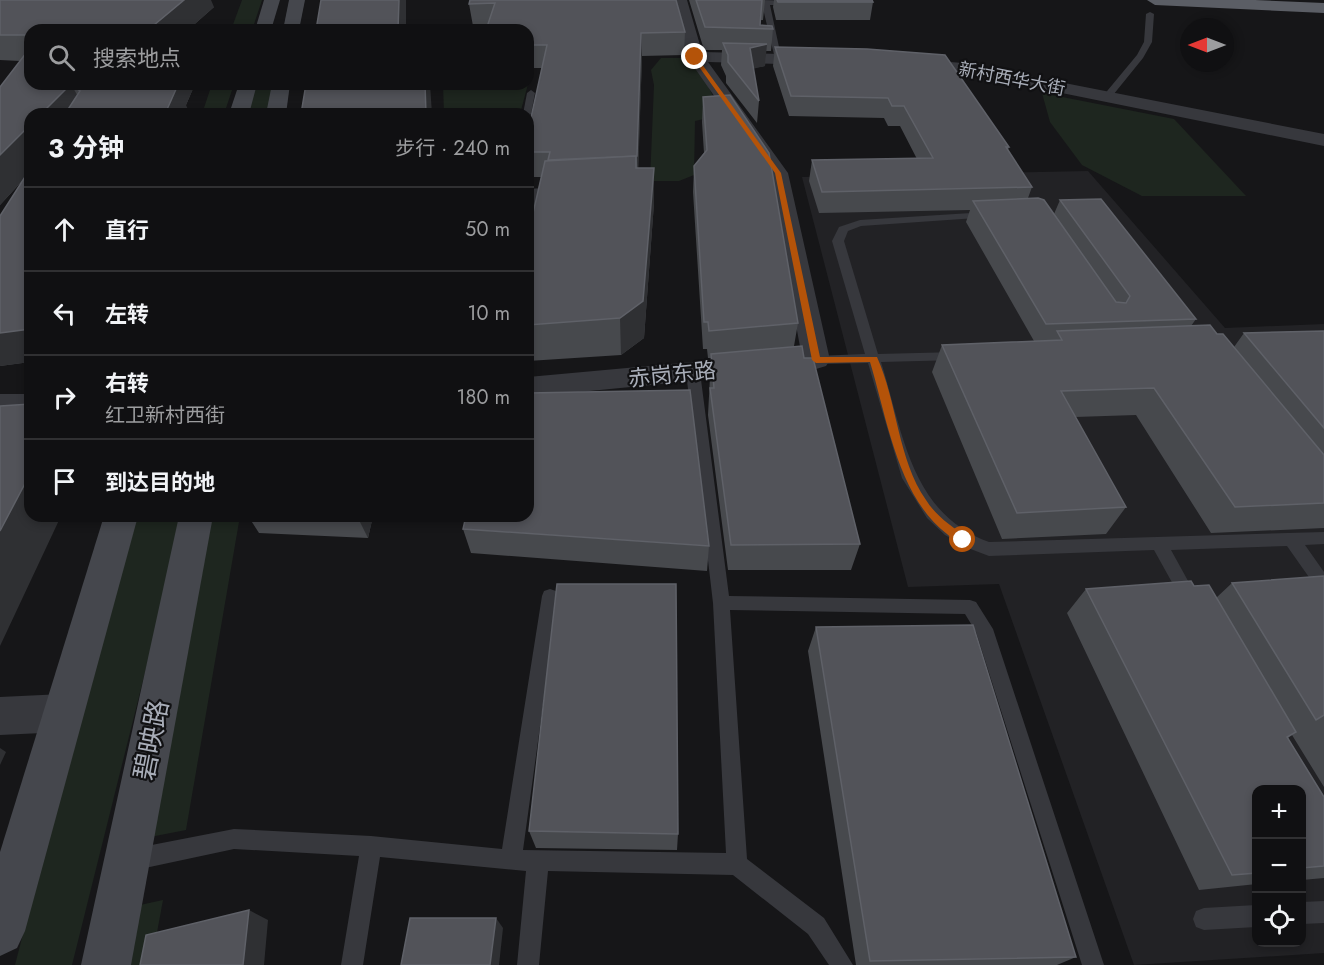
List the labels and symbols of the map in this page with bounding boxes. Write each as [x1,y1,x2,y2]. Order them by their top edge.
north arrow [1180,18,1234,72]
route end [681,43,707,69]
street label: 新村西华大街 [957,56,1067,102]
street label: 赤岗东路 [627,353,717,395]
route start [949,526,975,552]
street label: 碧映路 [124,697,178,783]

